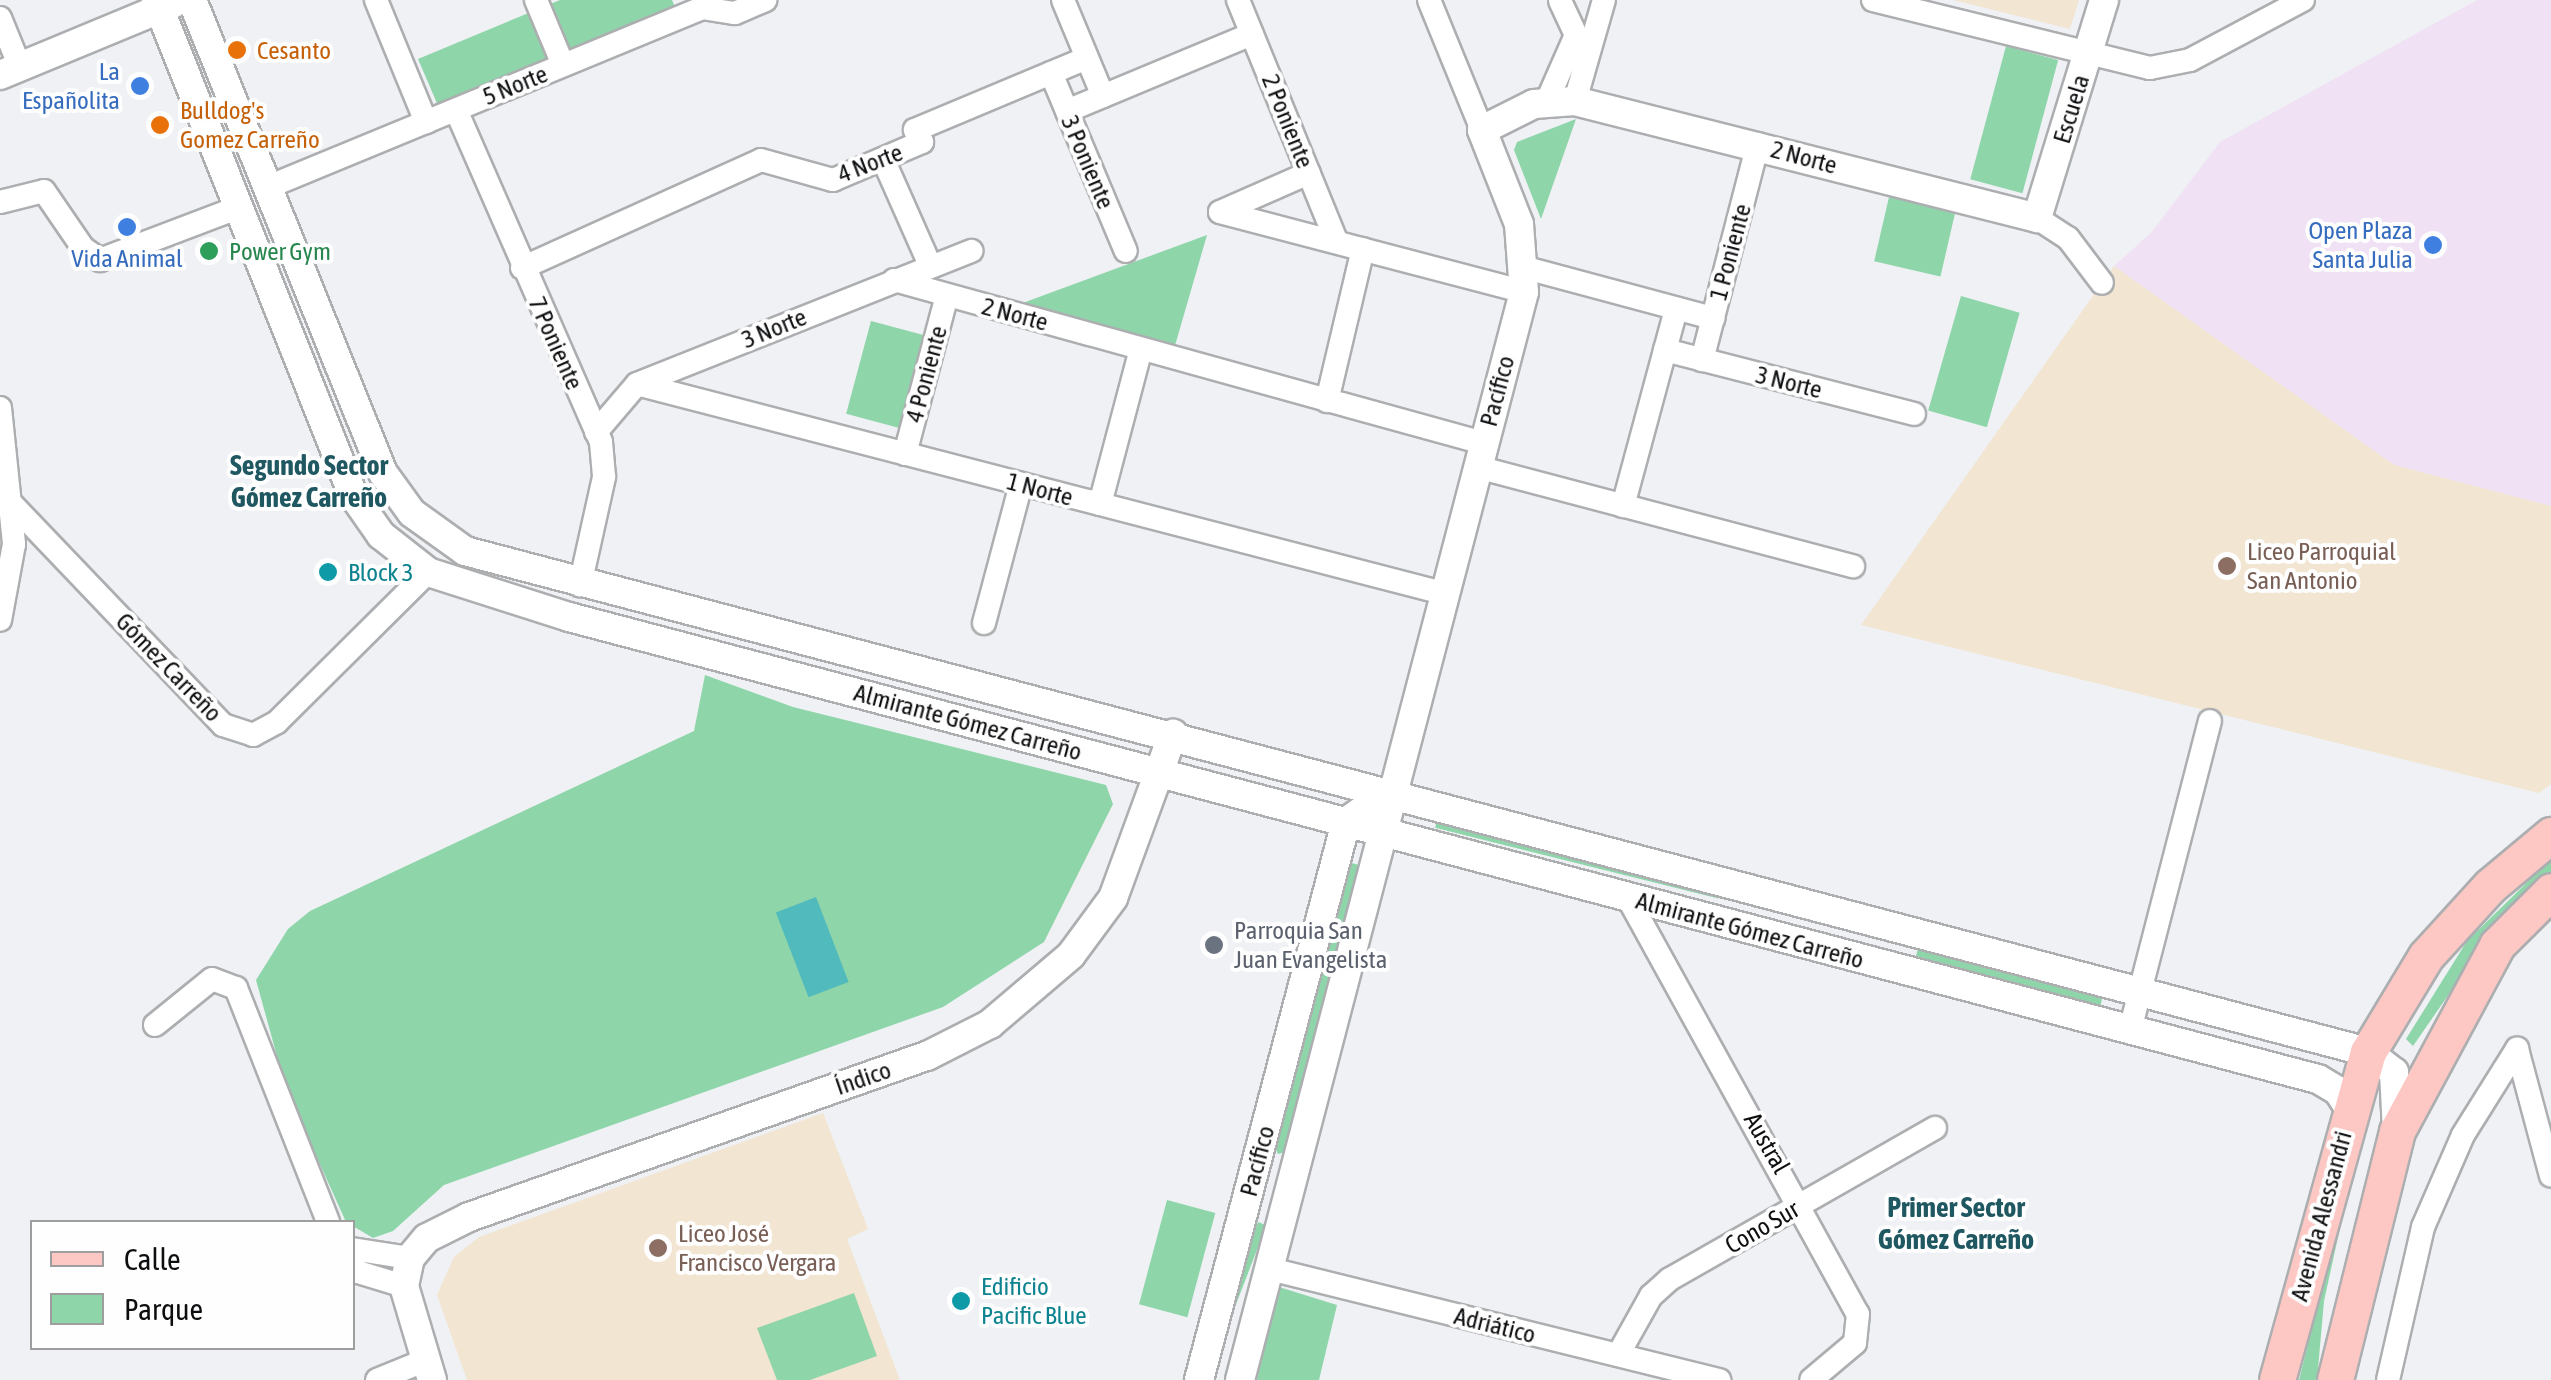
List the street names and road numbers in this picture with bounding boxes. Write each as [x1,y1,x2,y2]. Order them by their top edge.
street label: 5 Norte [478,59,552,111]
street label: 2 Poniente [1256,70,1320,172]
street label: Escuela [2046,71,2096,147]
street label: 3 Poniente [1055,111,1121,213]
street label: 2 Norte [1768,134,1840,180]
street label: 4 Norte [833,137,907,189]
street label: 1 Poniente [1703,201,1757,303]
street label: 2 Norte [979,291,1051,337]
street label: 7 Poniente [522,292,590,394]
street label: 3 Norte [737,302,811,354]
street label: 4 Poniente [899,323,953,425]
street label: Pacífico [1473,352,1521,430]
street label: 3 Norte [1753,359,1825,405]
street label: 1 Norte [1004,466,1076,512]
street label: Gómez Carreño [110,606,228,728]
street label: Almirante Gómez Carreño [851,677,1085,767]
street label: Almirante Gómez Carreño [1633,885,1867,975]
street label: Índico [831,1055,895,1101]
street label: Austral [1738,1107,1796,1179]
street label: Pacífico [1233,1122,1281,1200]
street label: Avenida Alessandri [2284,1128,2358,1304]
street label: Cono Sur [1720,1194,1804,1260]
street label: Adriático [1451,1300,1539,1350]

